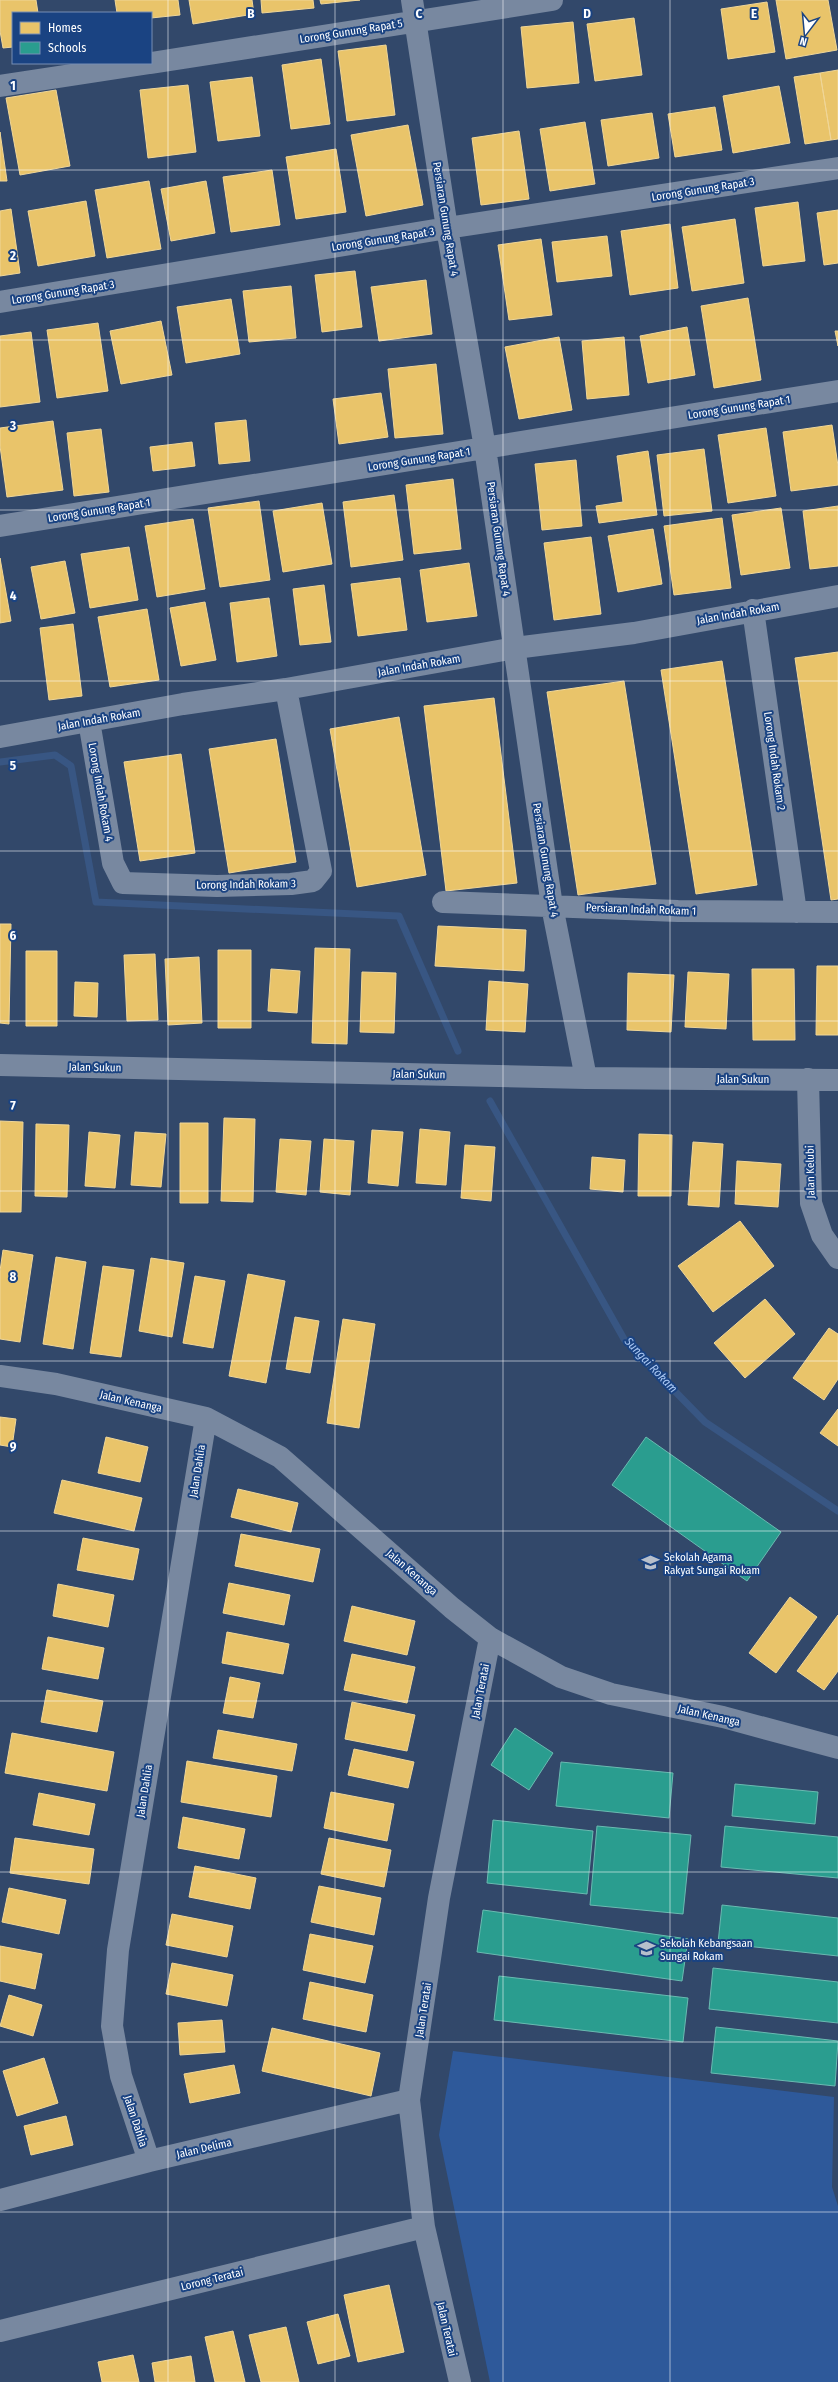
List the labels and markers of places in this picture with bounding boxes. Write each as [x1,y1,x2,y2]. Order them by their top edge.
place label: Sekolah Agama Rakyat Sungai Rokam [664,1551,760,1577]
school or university icon: Sekolah Agama Rakyat Sungai Rokam [641,1553,661,1573]
place label: Sekolah Kebangsaan Sungai Rokam [660,1937,753,1963]
school or university icon: Sekolah Kebangsaan Sungai Rokam [637,1939,657,1959]

